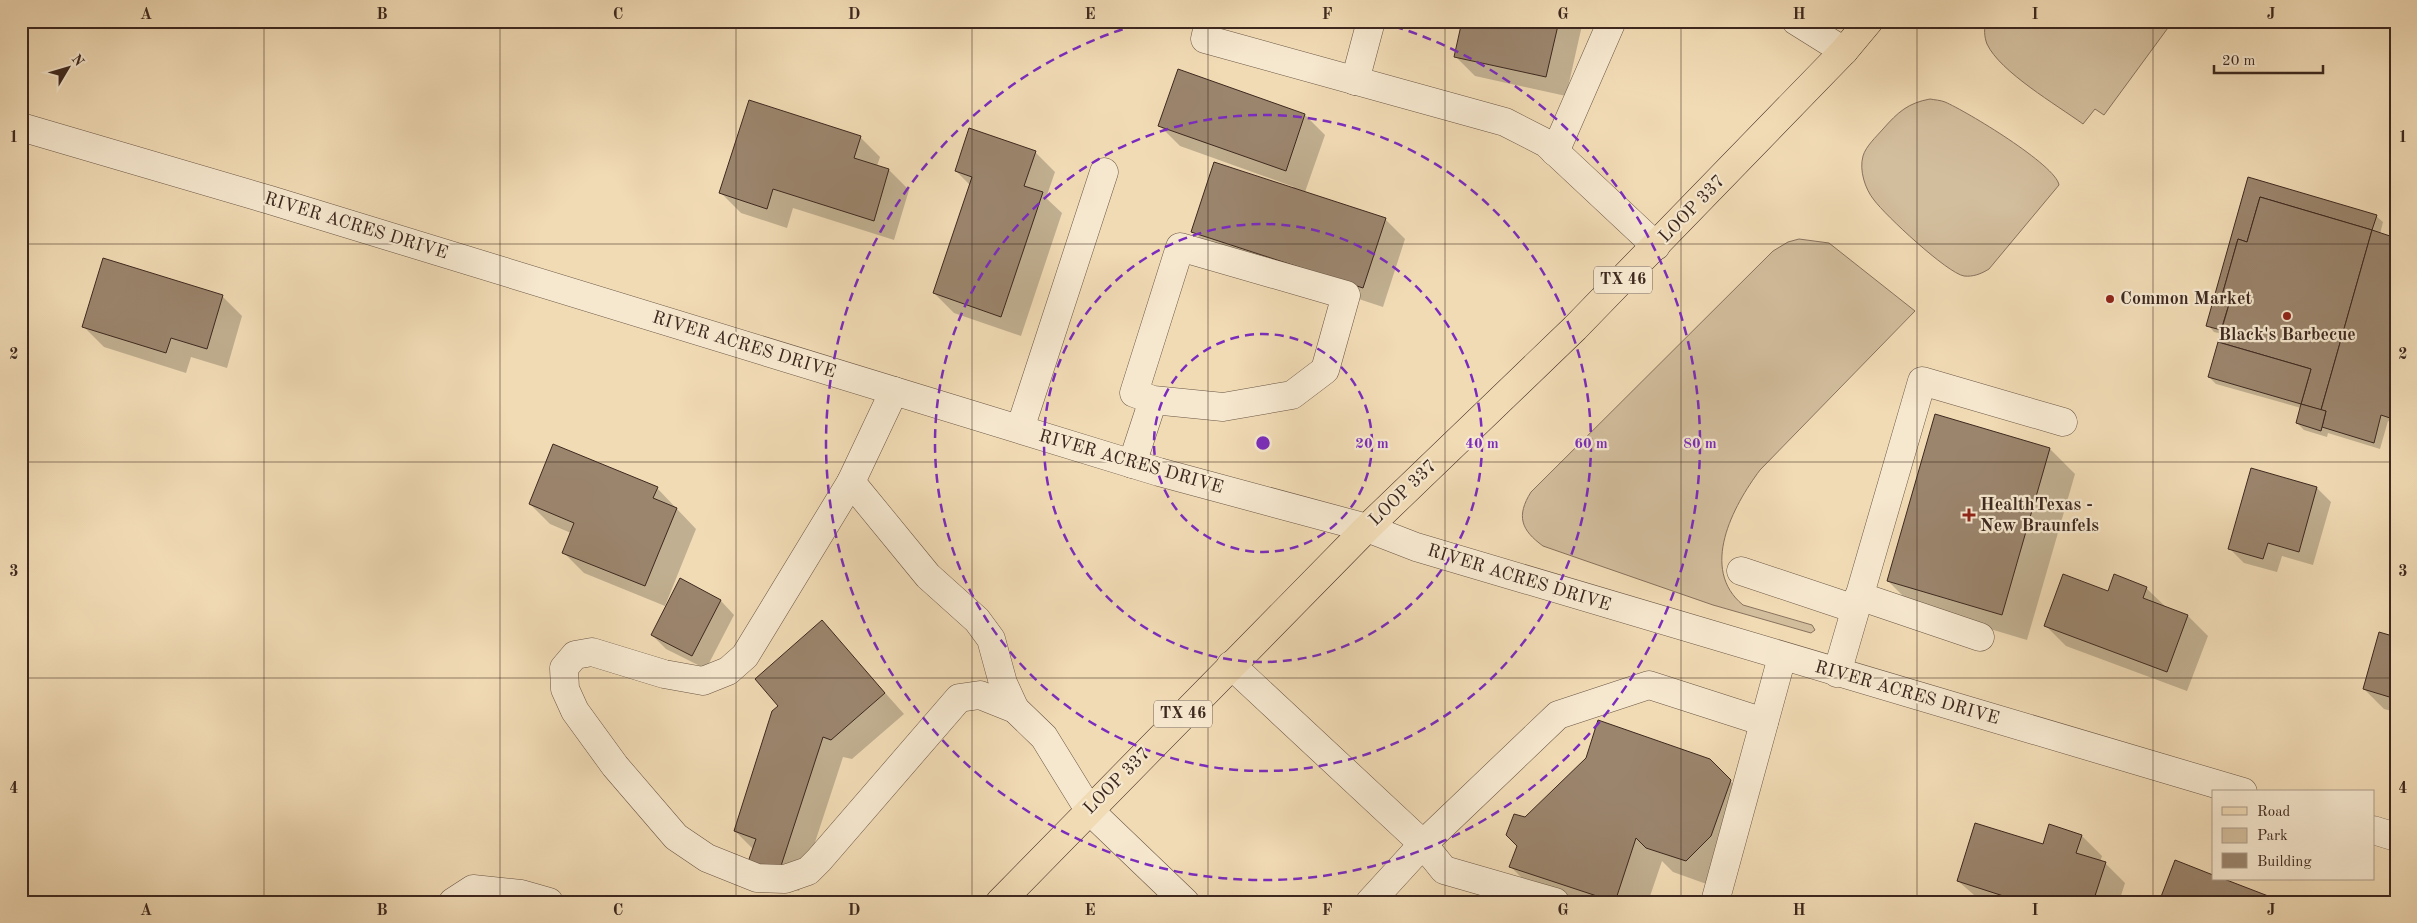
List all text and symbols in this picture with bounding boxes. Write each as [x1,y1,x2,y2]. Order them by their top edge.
text: A [140,7,152,23]
text: B [376,7,388,23]
text: C [613,7,623,23]
text: D [848,7,860,23]
text: E [1084,7,1096,23]
text: F [1322,7,1333,23]
text: G [1557,7,1569,23]
text: H [1792,7,1806,23]
text: I [2031,7,2039,23]
text: J [2267,7,2276,23]
north arrow [42,42,92,92]
scale bar [2214,42,2323,74]
text: N [69,52,86,69]
text: 20 m [2222,54,2256,69]
text: 1 [9,130,19,146]
text: 1 [2398,130,2408,146]
street label: LOOP 337 [1656,172,1728,246]
street label: RIVER ACRES DRIVE [262,189,450,263]
road number: TX 46 [1594,266,1652,294]
place label: Common Market [2120,290,2252,308]
marker: Common Market [2104,293,2116,305]
street label: RIVER ACRES DRIVE [650,308,838,382]
marker: Black's Barbecue [2281,310,2293,322]
place label: Black's Barbecue [2218,326,2356,344]
text: 2 [9,347,19,363]
text: 2 [2398,347,2408,363]
street label: RIVER ACRES DRIVE [1037,427,1225,497]
centre of rings [1254,434,1272,452]
text: 20 m [1355,437,1389,452]
text: 40 m [1465,437,1499,452]
text: 60 m [1574,437,1608,452]
text: 80 m [1683,437,1717,452]
street label: LOOP 337 [1366,457,1440,529]
place label: HealthTexas - New Braunfels [1980,496,2099,535]
marker: HealthTexas - New Braunfels [1962,508,1976,522]
street label: RIVER ACRES DRIVE [1425,541,1613,615]
text: 3 [9,564,19,580]
text: 3 [2398,564,2408,580]
street label: RIVER ACRES DRIVE [1813,658,2001,728]
road number: TX 46 [1154,701,1212,728]
street label: LOOP 337 [1080,744,1154,818]
text: 4 [9,781,19,797]
text: 4 [2398,781,2408,797]
legend [2212,790,2374,880]
text: Road [2257,805,2291,820]
text: Park [2257,829,2288,844]
text: Building [2257,855,2312,870]
text: A [140,903,152,919]
text: B [376,903,388,919]
text: C [613,903,623,919]
text: D [848,903,860,919]
text: E [1084,903,1096,919]
text: F [1322,903,1333,919]
text: G [1557,903,1569,919]
text: H [1792,903,1806,919]
text: I [2031,903,2039,919]
text: J [2267,903,2276,919]

